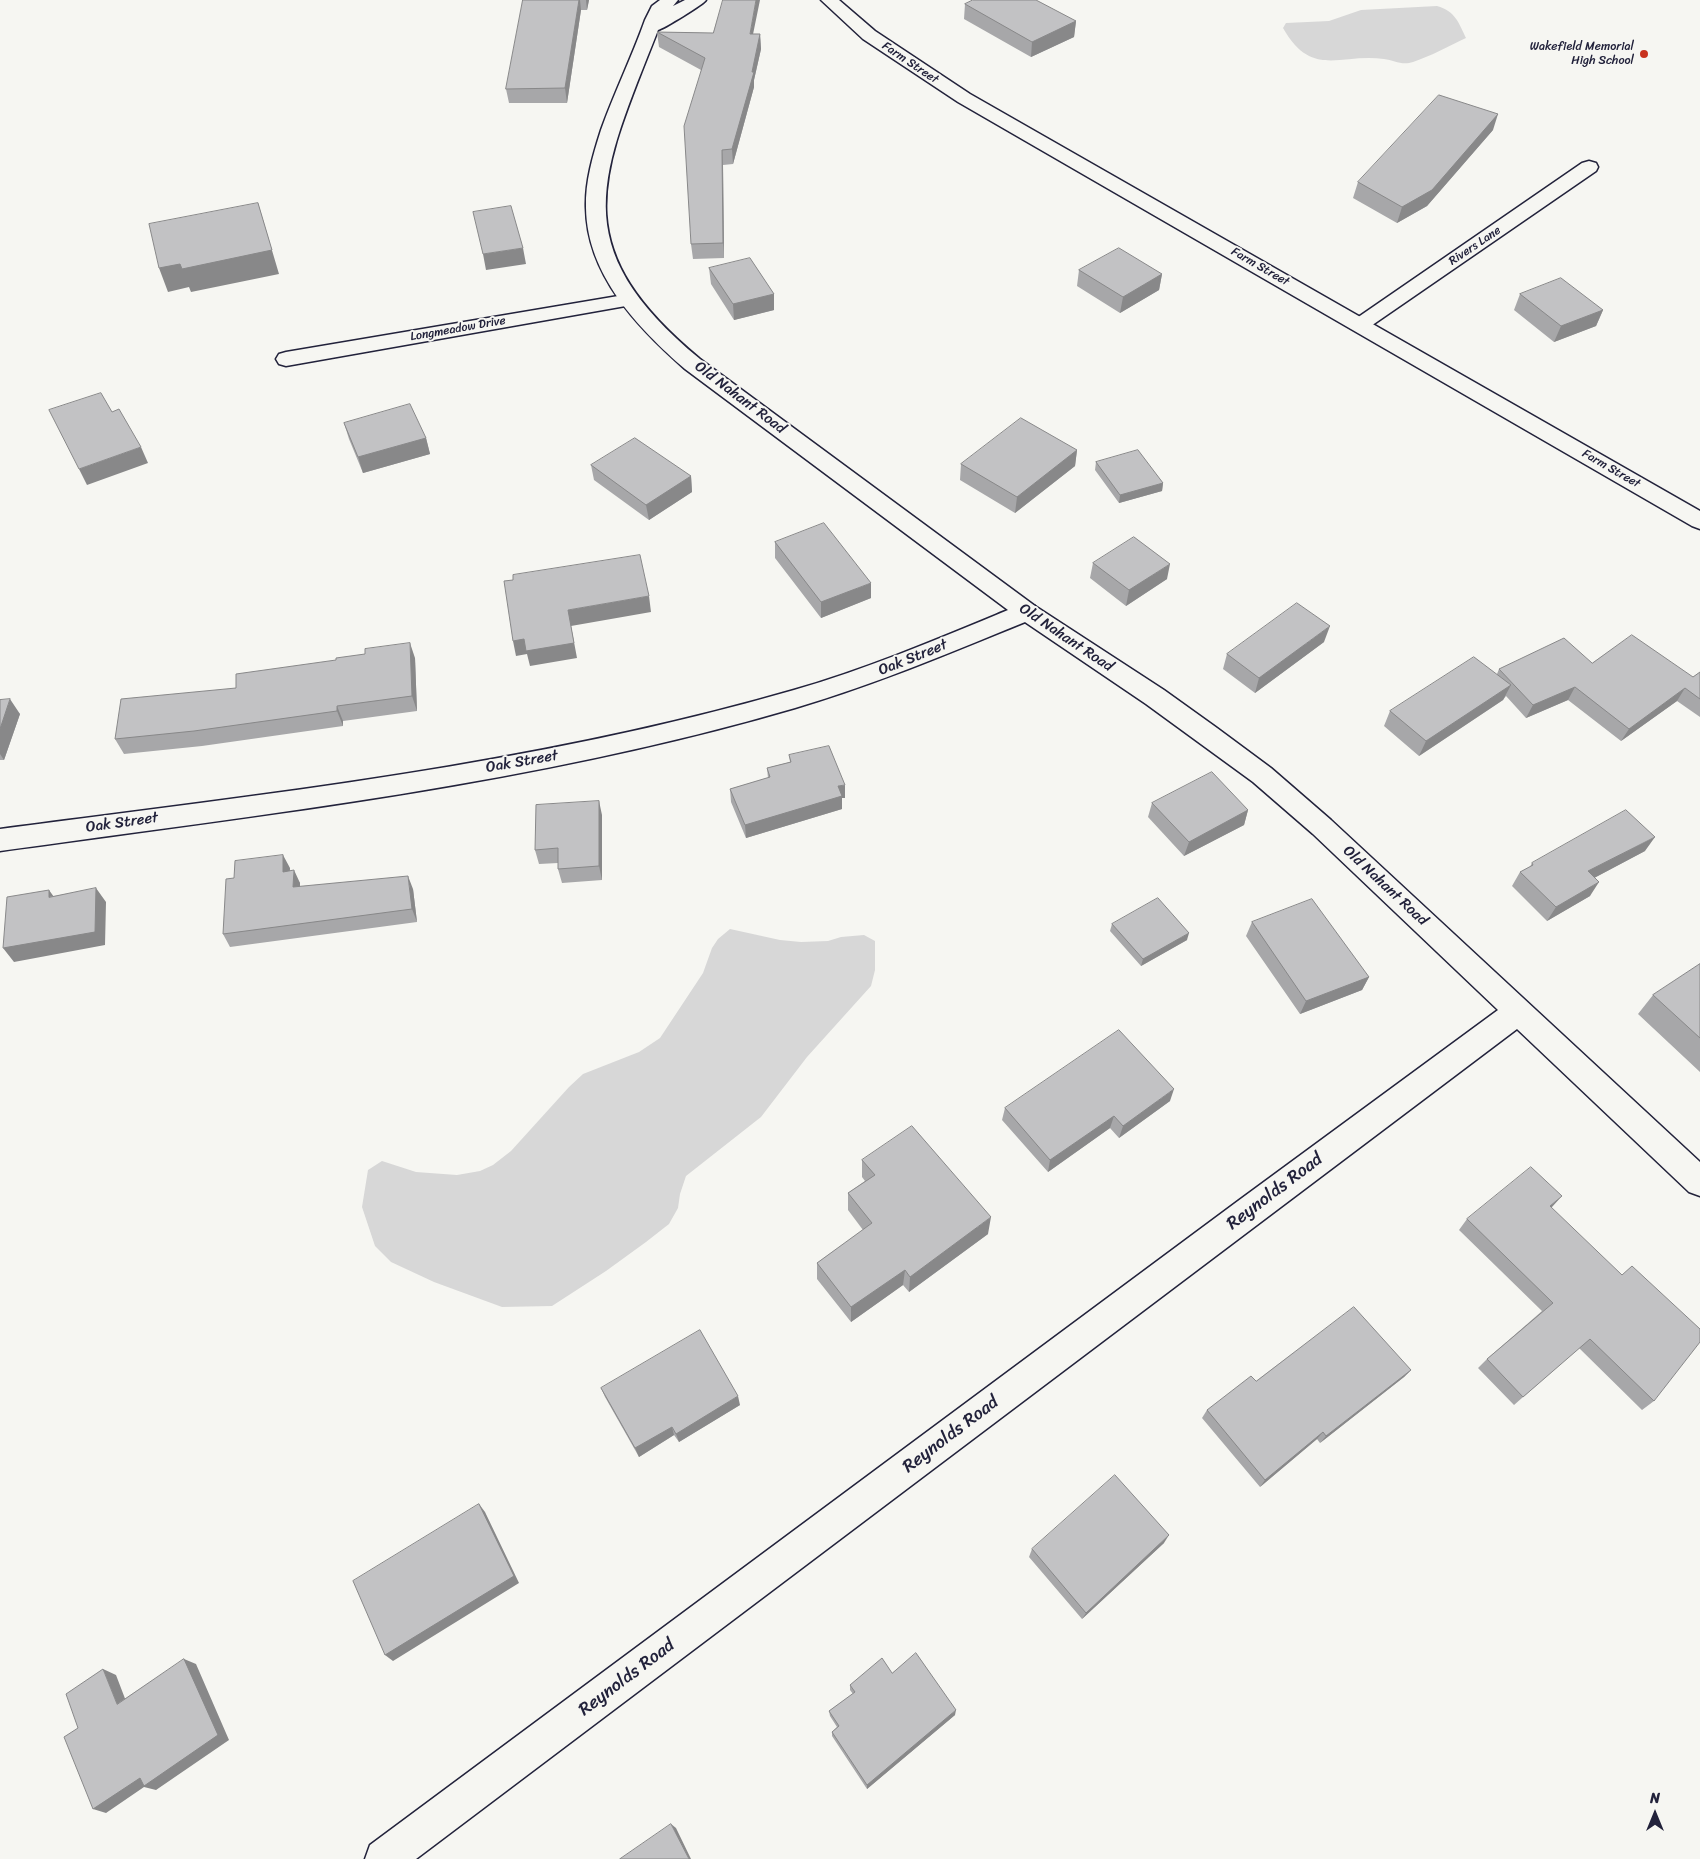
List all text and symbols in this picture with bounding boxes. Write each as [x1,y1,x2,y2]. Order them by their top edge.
street label: Farm Street [879,39,941,87]
place label: Wakefield Memorial High School [1530,40,1634,68]
marker: Wakefield Memorial High School [1638,48,1650,60]
street label: Rivers Lane [1446,223,1504,269]
street label: Farm Street [1228,245,1292,289]
street label: Longmeadow Drive [409,314,507,344]
street label: Old Nahant Road [691,358,789,438]
street label: Farm Street [1579,447,1643,491]
street label: Old Nahant Road [1016,600,1116,676]
street label: Oak Street [876,636,950,680]
street label: Oak Street [485,747,559,777]
street label: Oak Street [85,809,159,837]
street label: Old Nahant Road [1339,842,1431,930]
street label: Reynolds Road [1223,1149,1327,1235]
street label: Reynolds Road [899,1392,1003,1478]
street label: Reynolds Road [575,1635,679,1721]
text: N [1650,1786,1660,1811]
north arrow [1630,1789,1680,1839]

